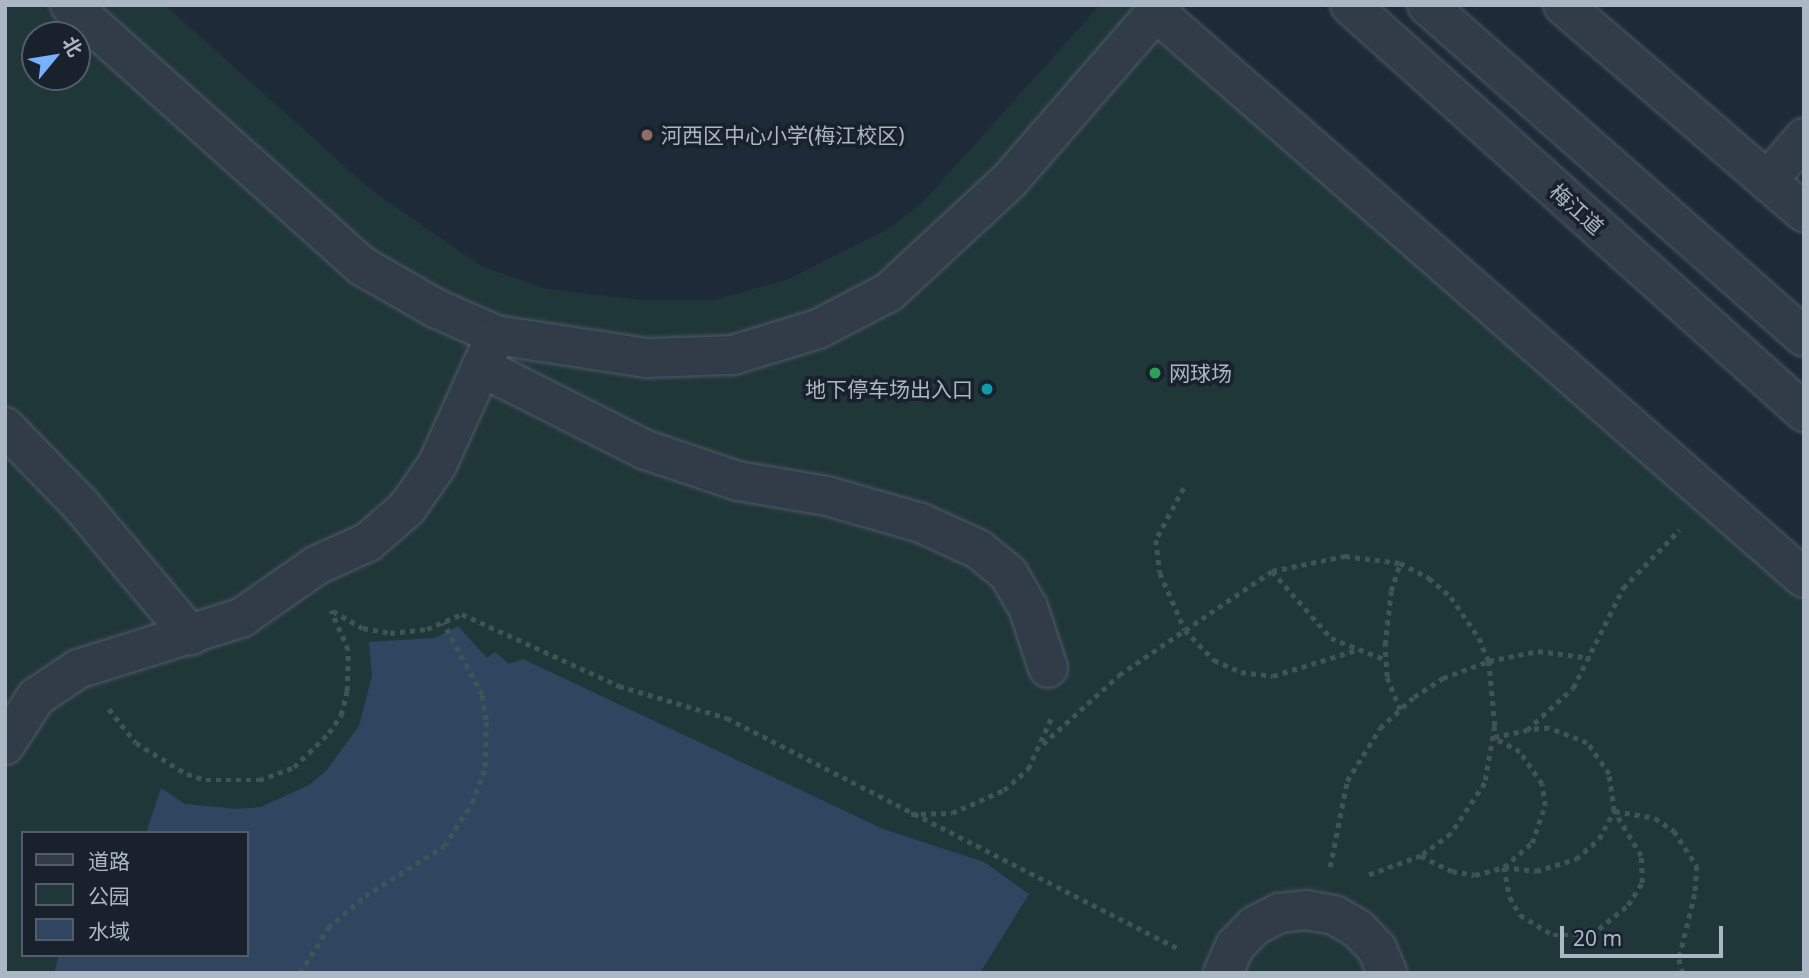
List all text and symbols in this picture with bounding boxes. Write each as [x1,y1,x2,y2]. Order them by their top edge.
north arrow [21,21,91,91]
text: 北 [56,32,88,61]
place label: 河西区中心小学(梅江校区) [661,122,905,148]
marker: 河西区中心小学(梅江校区) [639,127,655,143]
street label: 梅江道 [1545,179,1609,239]
place label: 网球场 [1169,360,1232,386]
marker: 网球场 [1147,365,1163,381]
place label: 地下停车场出入口 [805,376,973,402]
marker: 地下停车场出入口 [979,381,995,397]
legend [21,831,248,957]
text: 道路 [88,847,130,875]
text: 公园 [88,882,130,910]
scale bar [1564,912,1727,956]
text: 水域 [88,917,130,945]
text: 20 m [1573,924,1622,952]

